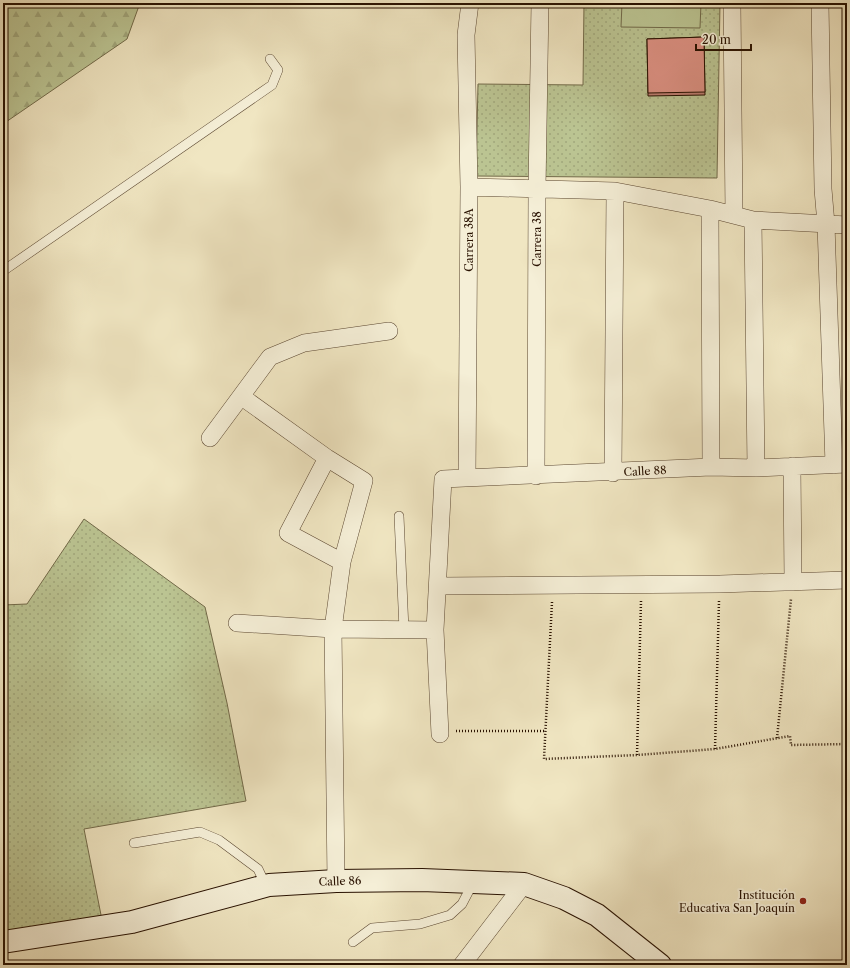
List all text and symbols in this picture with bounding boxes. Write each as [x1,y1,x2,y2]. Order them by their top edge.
scale bar [696,26,751,52]
text: 20 m [702,32,731,47]
street label: Carrera 38A [462,207,476,272]
street label: Carrera 38 [530,211,544,267]
street label: Calle 88 [623,463,667,479]
street label: Calle 86 [318,873,362,889]
place label: Institución Educativa San Joaquín [679,888,795,915]
marker: Institución Educativa San Joaquín [798,896,808,906]

